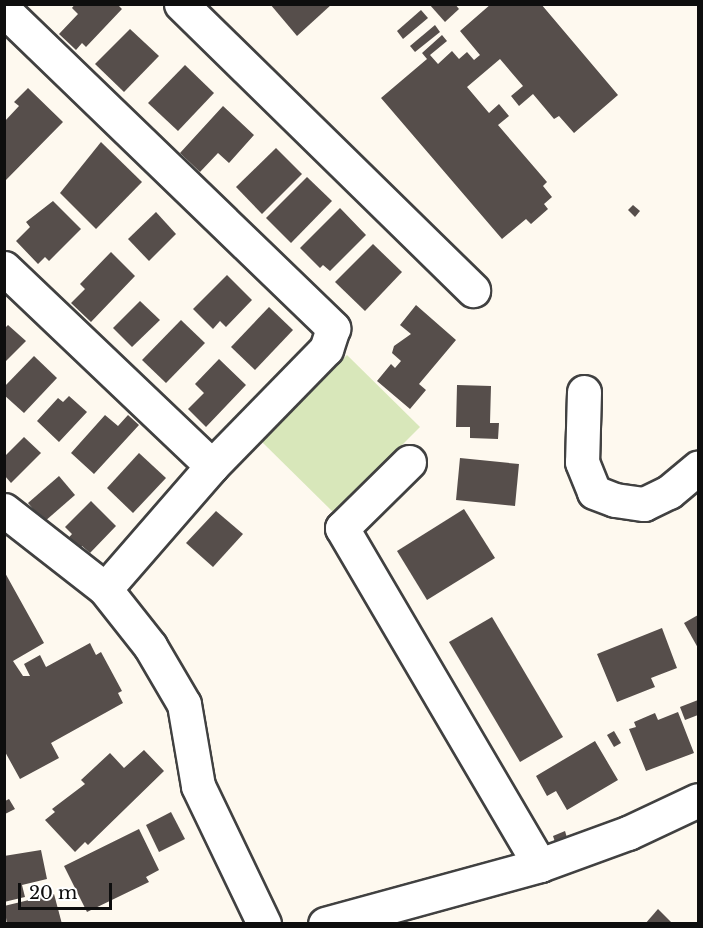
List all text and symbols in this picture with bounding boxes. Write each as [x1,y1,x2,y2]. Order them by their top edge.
scale bar [21,871,116,909]
text: 20 m [29,882,77,904]

